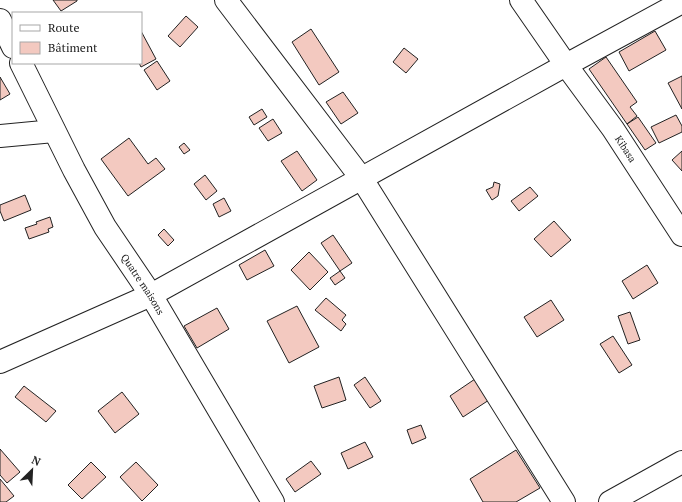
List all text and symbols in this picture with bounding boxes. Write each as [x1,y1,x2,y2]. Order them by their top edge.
legend [12,12,142,64]
text: Route [48,20,79,35]
text: Bâtiment [48,40,98,55]
street label: Kibasa [612,133,639,165]
street label: Quatre maisons [118,251,168,317]
north arrow [12,450,52,490]
text: N [29,453,43,469]

